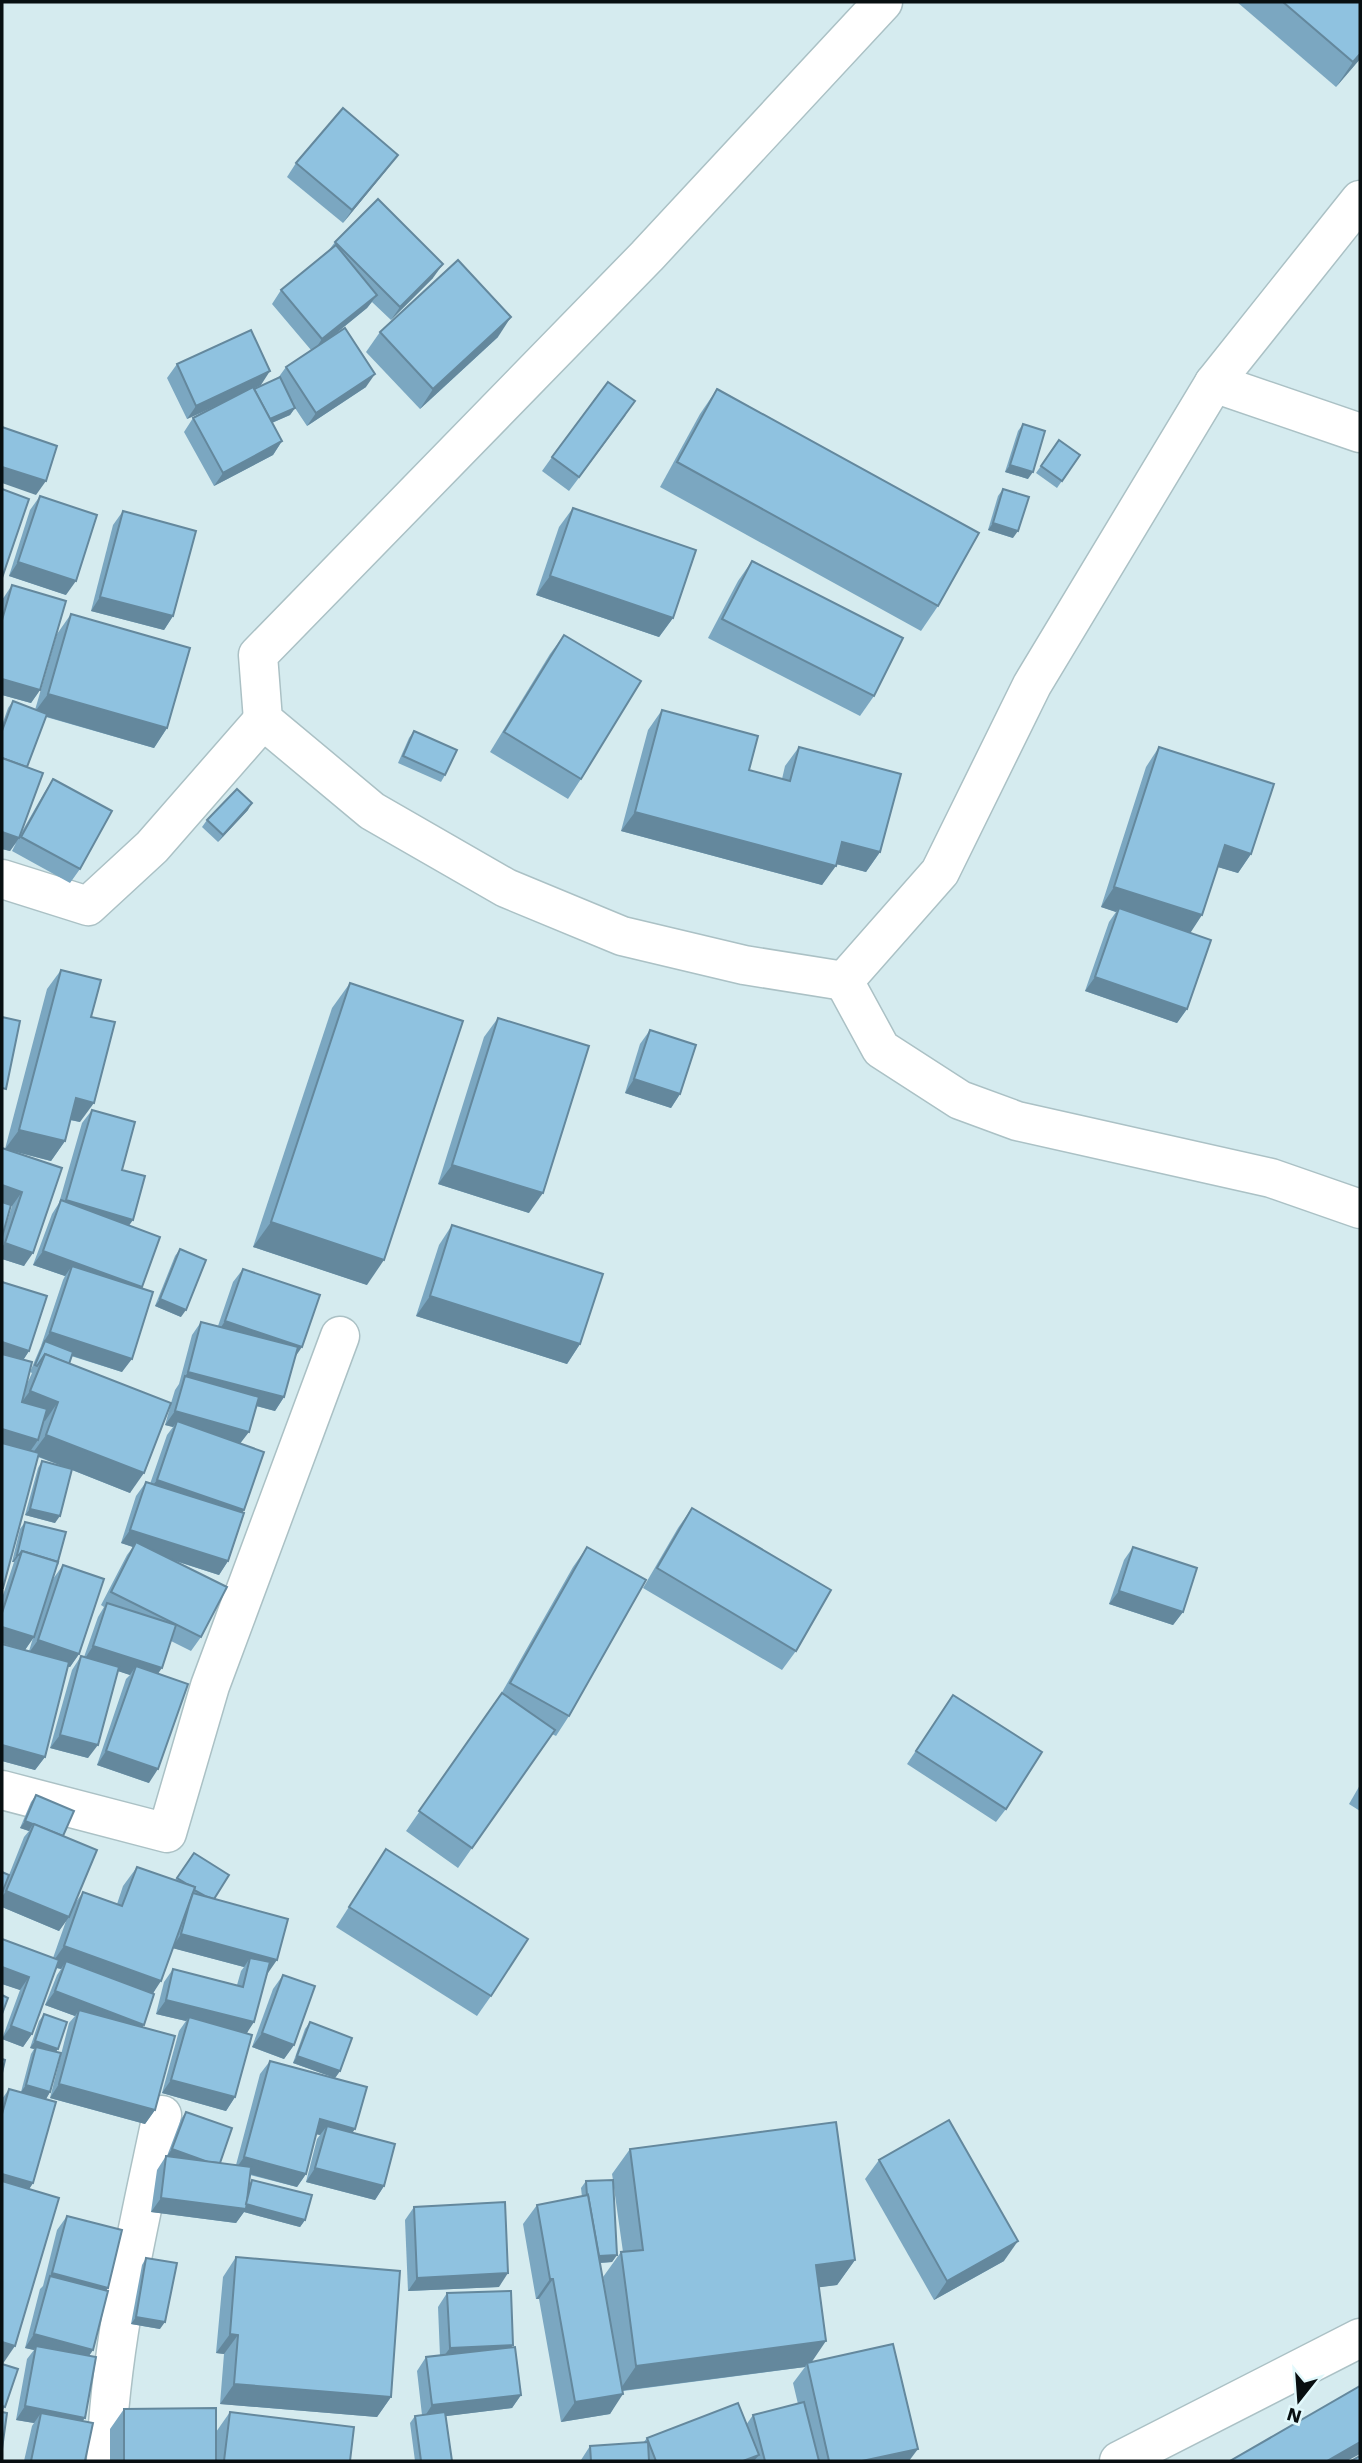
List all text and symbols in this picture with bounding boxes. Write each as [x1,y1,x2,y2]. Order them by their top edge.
north arrow [1264,2365,1334,2435]
text: N [1284,2403,1304,2429]

